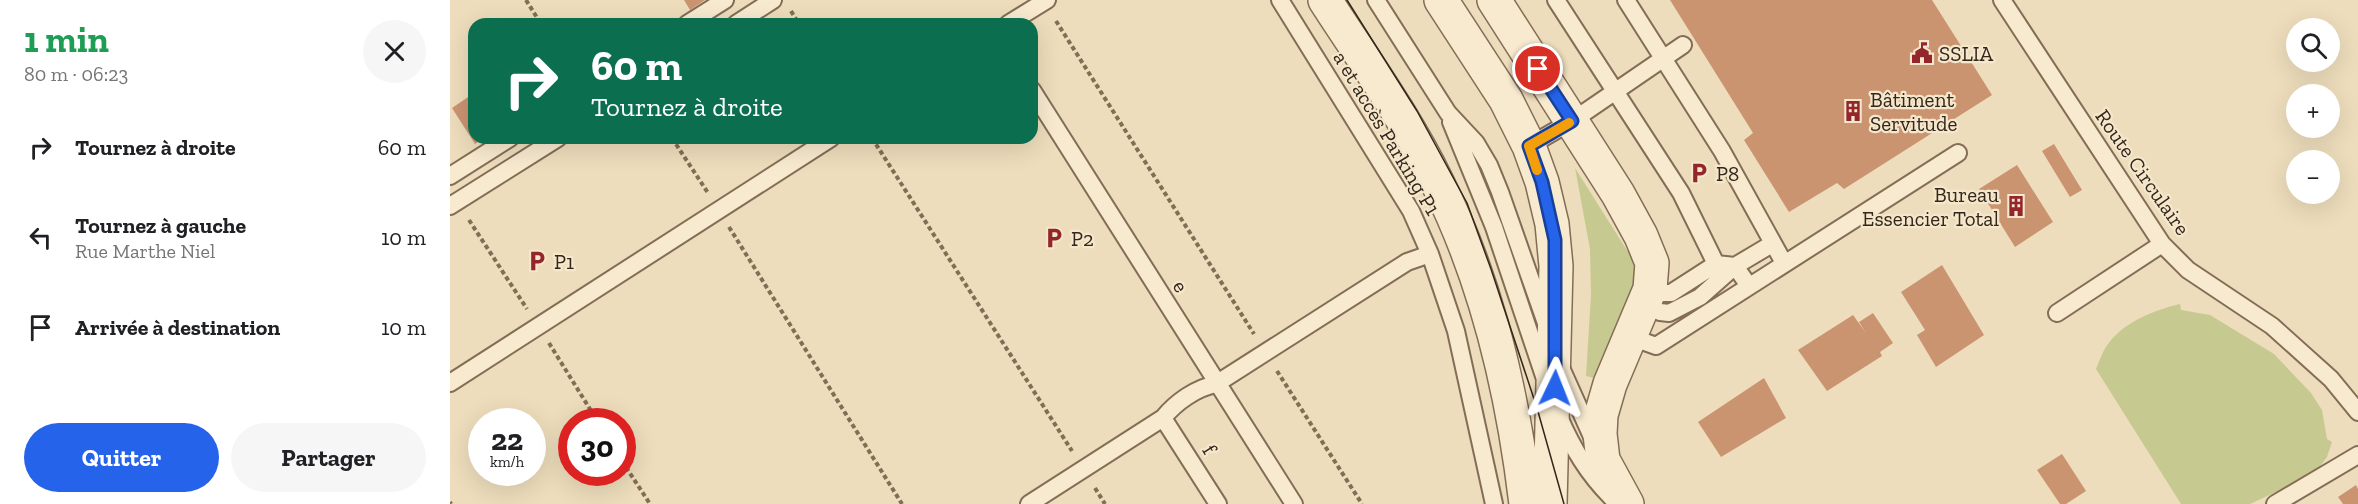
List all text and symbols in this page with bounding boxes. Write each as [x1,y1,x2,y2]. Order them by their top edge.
text: 1 min [24,18,109,61]
map controls [2286,18,2340,204]
button: search [2286,18,2340,72]
button: close [363,20,426,83]
text: 60 m [591,40,682,91]
public building icon: SSLIA [1910,41,1934,65]
place label: SSLIA [1939,41,1994,66]
icon: right [492,42,570,120]
pin [1512,43,1563,94]
street label: a et accès Parking P1 [1328,47,1446,219]
icon: arrive [1521,52,1554,85]
text: 80 m · 06:23 [24,62,128,86]
button: + [2286,84,2340,138]
place label: Bâtiment Servitude [1870,87,1958,136]
text: Tournez à droite [591,91,783,123]
building icon: Bâtiment Servitude [1841,99,1865,123]
street label: Route Circulaire [2090,104,2196,240]
icon: right [24,131,57,164]
text: Tournez à droite [75,134,236,161]
text: 60 m [378,134,426,161]
button: − [2286,150,2340,204]
parking icon: P8 [1687,161,1711,185]
place label: P8 [1716,161,1739,186]
place label: Bureau Essencier Total [1862,182,1999,231]
building icon: Bureau Essencier Total [2004,194,2028,218]
text: Tournez à gauche [75,212,246,239]
icon: left [24,221,57,254]
text: 10 m [381,224,426,251]
parking icon: P2 [1042,226,1066,250]
place label: P2 [1071,226,1094,251]
text: Rue Marthe Niel [75,239,215,263]
parking icon: P1 [525,249,549,273]
place label: P1 [554,249,574,274]
street label: e [1168,275,1194,297]
icon: arrive [24,311,57,344]
text: Arrivée à destination [75,314,280,341]
text: 10 m [381,314,426,341]
position arrow [1523,356,1587,420]
speed limit sign: 30 [558,408,636,486]
text: 22 [491,422,523,458]
button: Quitter [24,423,219,492]
button: Partager [231,423,426,492]
street label: f [1198,440,1223,460]
text: km/h [490,453,524,471]

